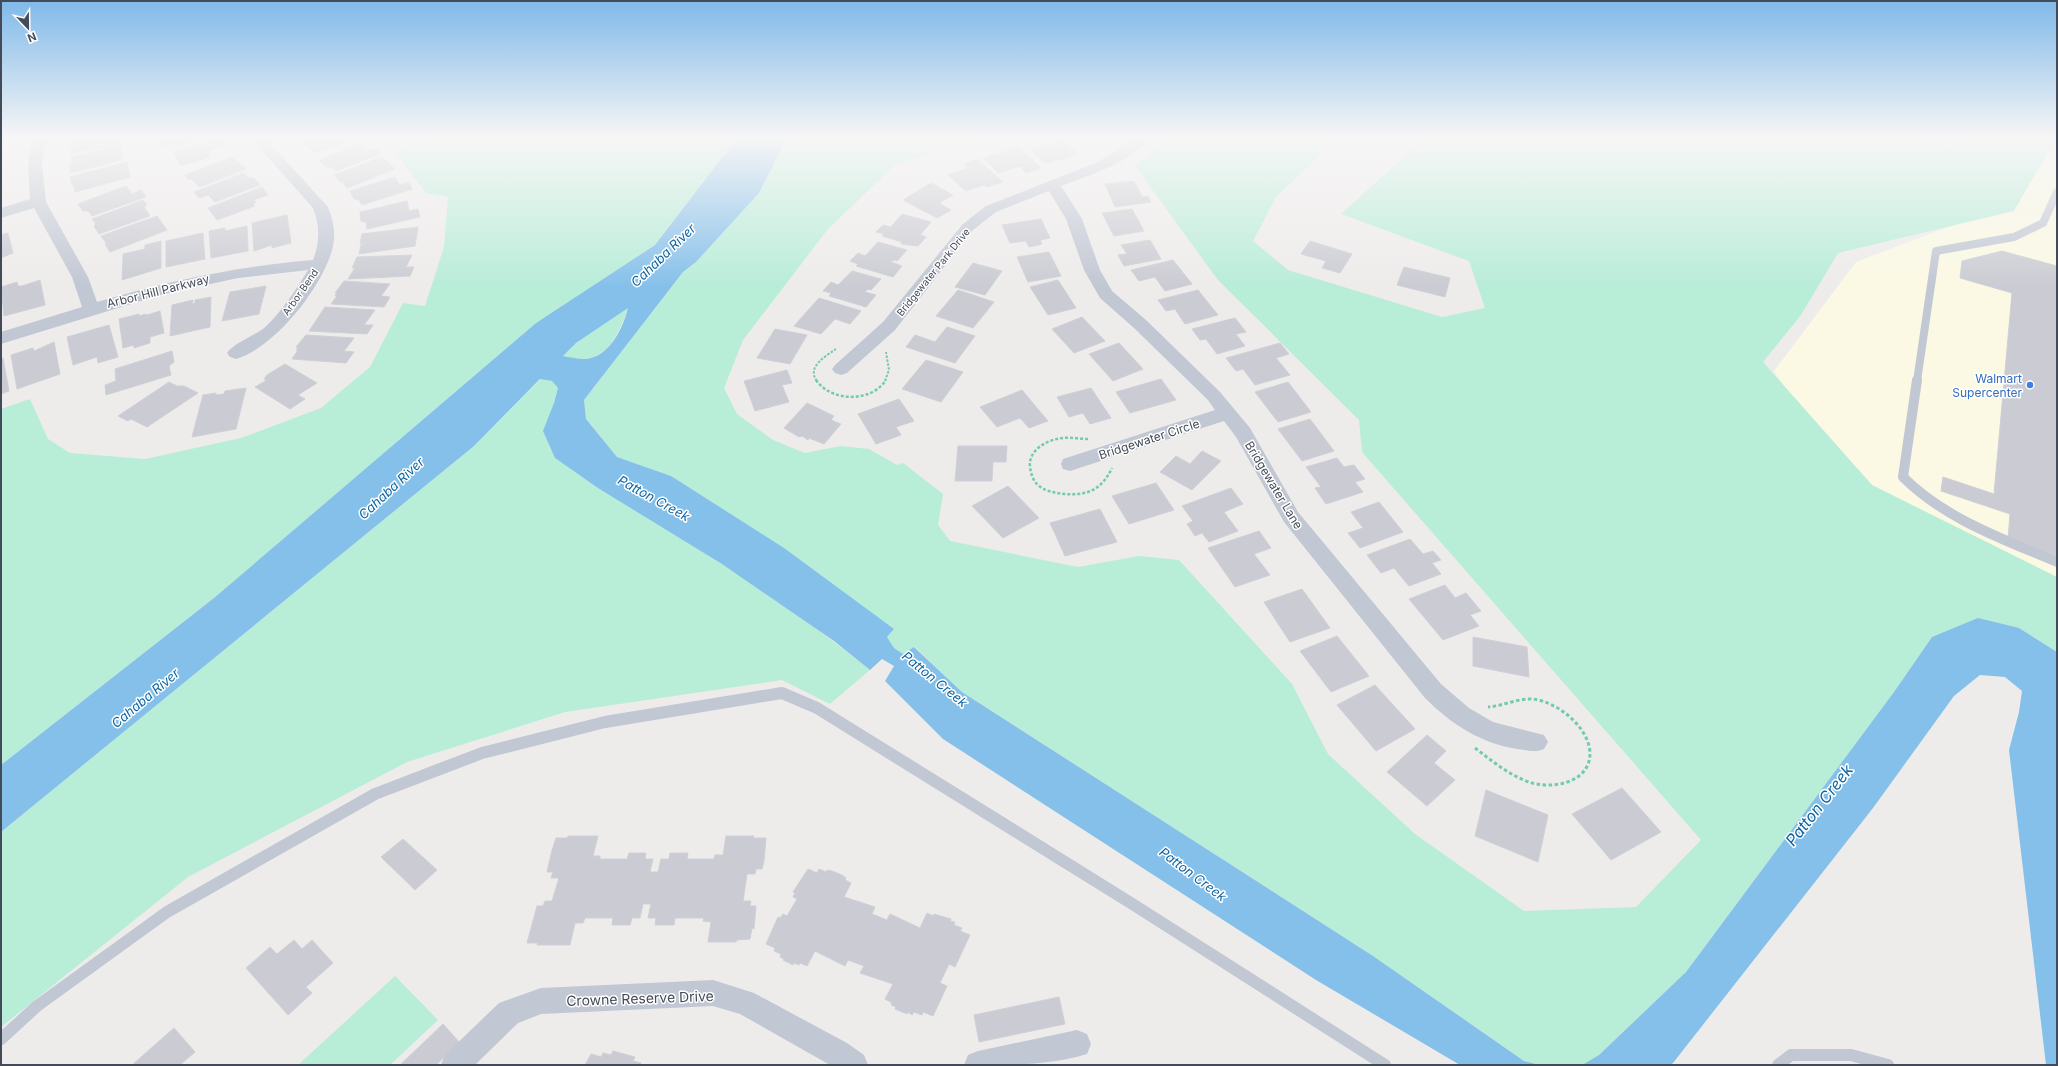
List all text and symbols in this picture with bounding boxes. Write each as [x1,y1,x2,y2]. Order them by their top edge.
north arrow [8,8,48,48]
text: N [25,29,38,45]
water label: Cahaba River [627,219,699,290]
street label: Bridgewater Park Drive [894,226,972,318]
street label: Arbor Bend [280,266,320,318]
street label: Arbor Hill Parkway [105,271,211,311]
place label: Walmart Supercenter [1952,371,2022,400]
marker: Walmart Supercenter [2025,380,2035,390]
street label: Bridgewater Circle [1097,416,1201,462]
street label: Bridgewater Lane [1242,438,1306,532]
water label: Cahaba River [355,453,428,522]
water label: Patton Creek [615,472,693,525]
water label: Patton Creek [899,648,972,711]
water label: Cahaba River [108,664,183,731]
water label: Patton Creek [1781,760,1857,850]
water label: Patton Creek [1156,844,1230,905]
street label: Crowne Reserve Drive [566,987,714,1009]

